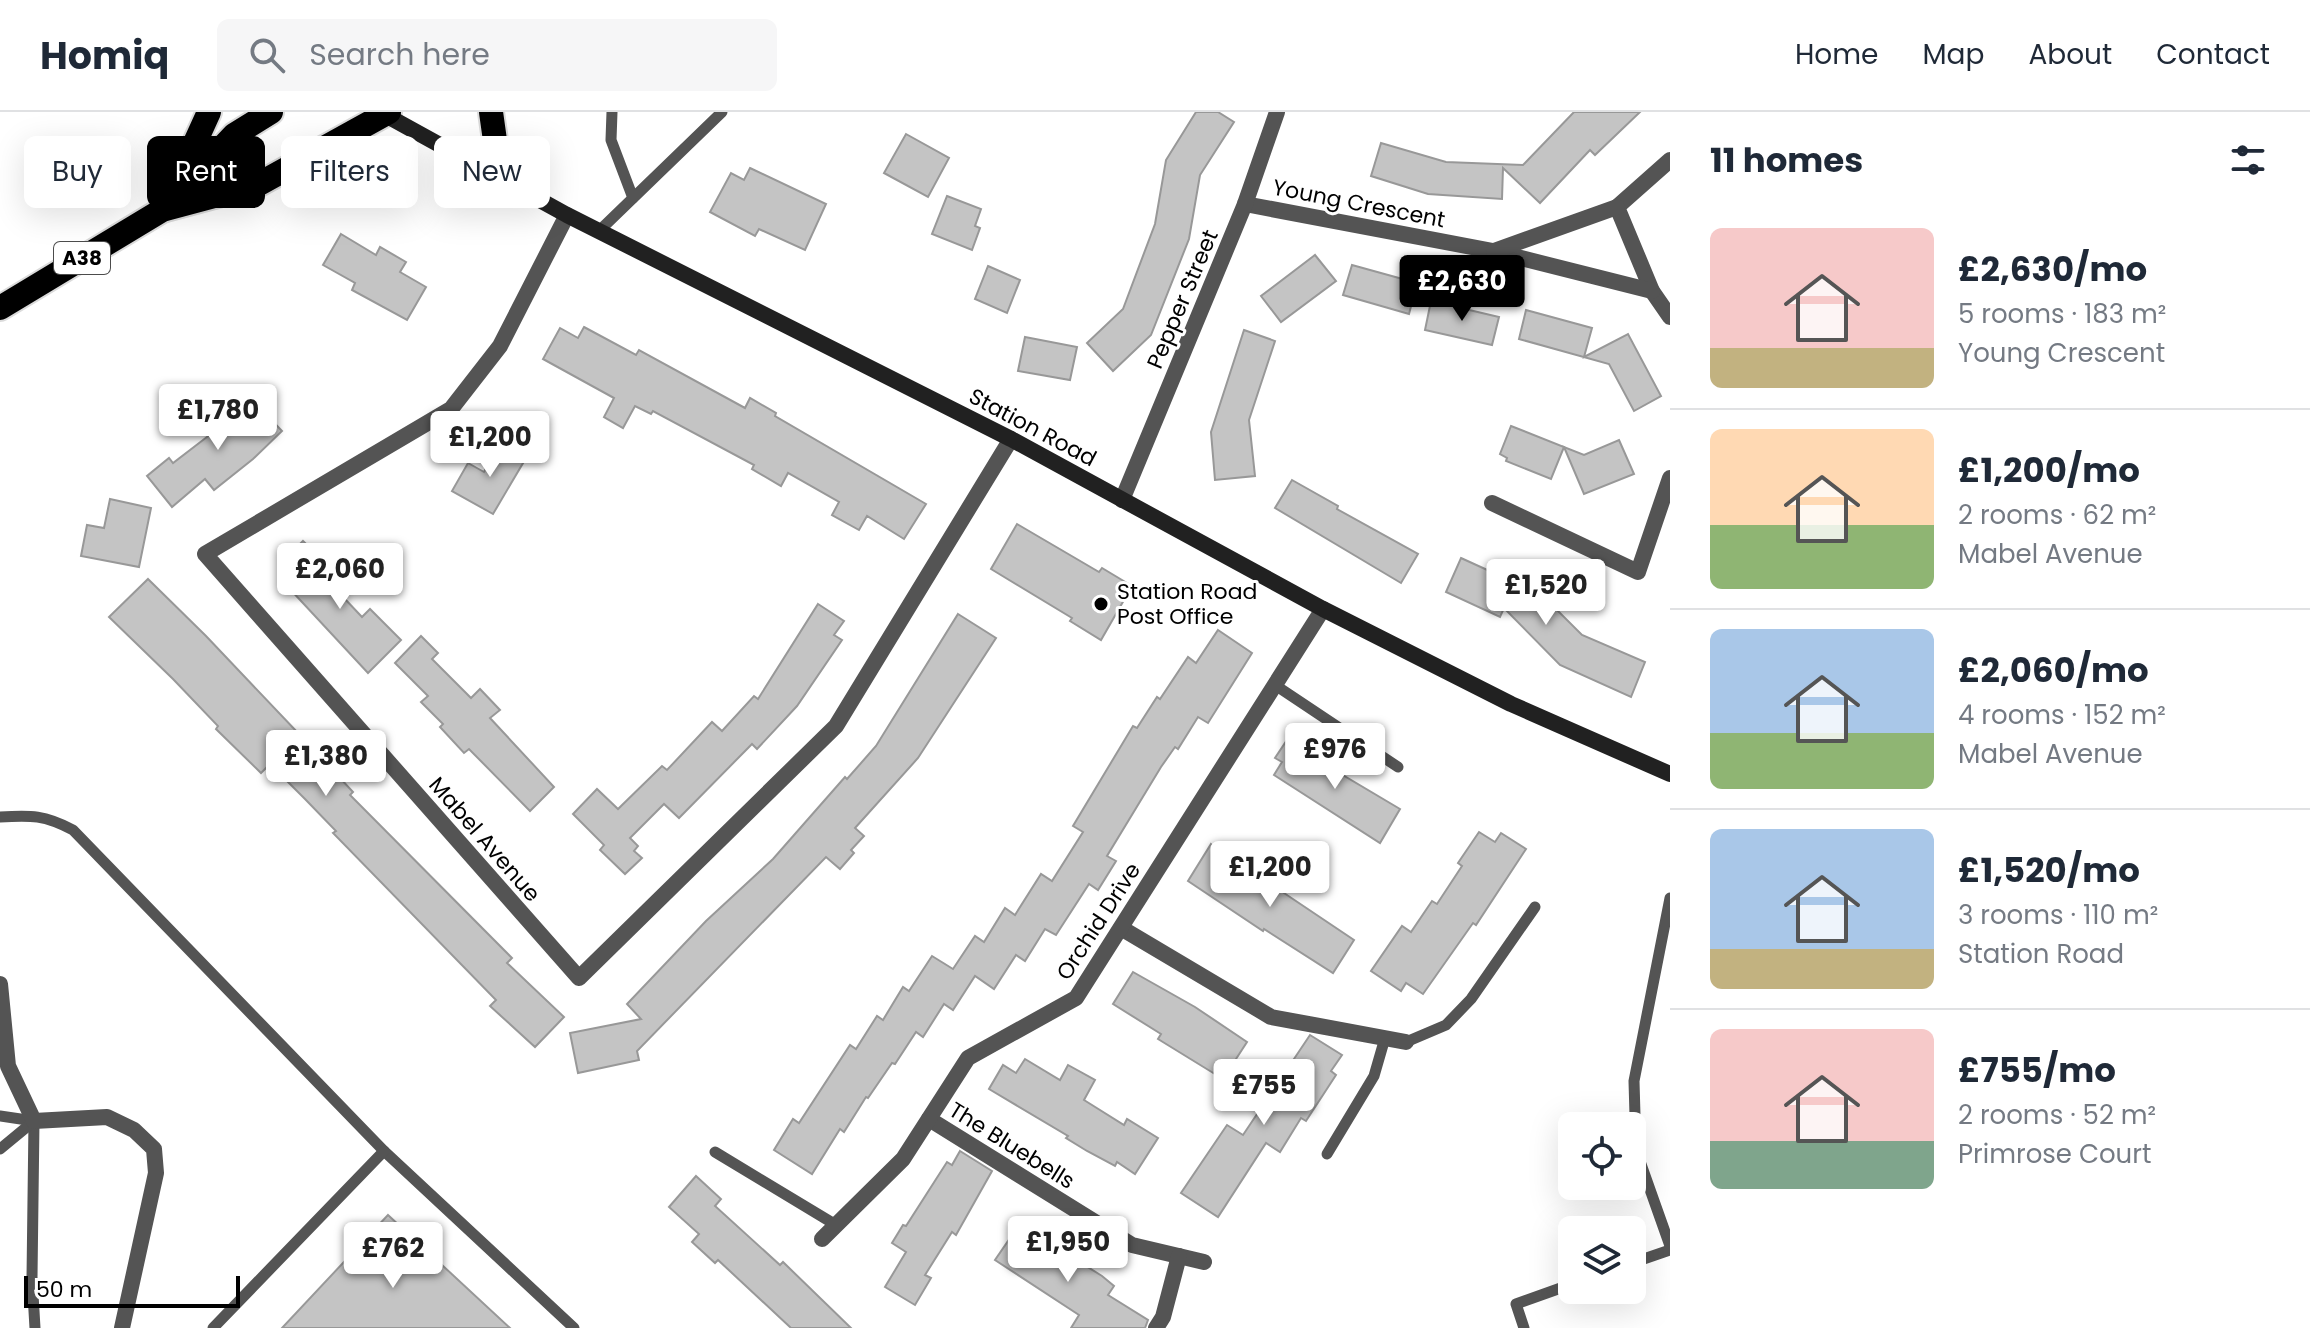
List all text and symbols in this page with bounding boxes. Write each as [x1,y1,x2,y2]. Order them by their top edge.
search box [217,19,777,91]
text: Homiq [40,29,169,82]
icon: search [245,33,289,77]
text: Search here [309,33,490,76]
text: Home [1795,35,1878,74]
text: Map [1922,35,1984,74]
text: About [2028,35,2112,74]
text: Contact [2156,35,2270,74]
chip: Buy [24,136,131,208]
chip: Rent [147,136,265,208]
chip: Filters [281,136,418,208]
chip: New [434,136,550,208]
text: 11 homes [1710,136,1863,184]
icon: filters [2226,138,2270,182]
street label: Young Crescent [1270,172,1448,235]
street label: Pepper Street [1139,225,1226,373]
road number: A38 [54,242,110,274]
text: £2,630/mo [1958,245,2147,293]
pin: £2,630 [1397,255,1527,323]
icon: home [1774,260,1870,356]
text: £2,630 [1418,263,1506,299]
text: 5 rooms · 183 m² [1958,296,2166,332]
text: Young Crescent [1958,335,2165,371]
street label: Station Road [963,381,1102,474]
pin: £1,780 [153,384,283,452]
text: £1,780 [177,392,259,428]
pin: £1,200 [425,411,555,479]
text: £1,200 [448,419,532,455]
text: £1,200/mo [1958,446,2140,494]
icon: home [1774,461,1870,557]
text: 2 rooms · 62 m² [1958,497,2156,533]
text: Mabel Avenue [1958,536,2143,572]
pin: £2,060 [275,543,405,611]
text: £2,060 [295,551,385,587]
pin: £1,520 [1481,559,1611,627]
text: £1,520 [1504,567,1588,603]
place label: Station Road Post Office [1117,576,1257,632]
marker: Station Road Post Office [1092,595,1110,613]
text: £2,060/mo [1958,646,2149,694]
icon: home [1774,661,1870,757]
text: 4 rooms · 152 m² [1958,697,2166,733]
pin: £976 [1288,723,1382,791]
pin: £1,380 [261,730,391,798]
text: £976 [1303,731,1367,767]
text: Mabel Avenue [1958,736,2143,772]
text: £1,380 [284,738,368,774]
street label: Mabel Avenue [422,770,548,908]
pin: £1,200 [1205,841,1335,909]
text: £1,520/mo [1958,846,2140,894]
text: £1,200 [1228,849,1312,885]
street label: Orchid Drive [1049,857,1148,986]
icon: home [1774,861,1870,957]
text: 3 rooms · 110 m² [1958,897,2158,933]
text: Station Road [1958,936,2124,972]
text: £755/mo [1958,1046,2116,1094]
pin: £755 [1217,1059,1311,1127]
icon: home [1774,1061,1870,1157]
text: £755 [1232,1067,1296,1103]
street label: The Bluebells [943,1094,1081,1196]
text: 2 rooms · 52 m² [1958,1097,2156,1133]
map controls [1558,1112,1646,1304]
button: locate [1558,1112,1646,1200]
text: Primrose Court [1958,1136,2151,1172]
pin: £1,950 [1003,1216,1133,1284]
button: layers [1558,1216,1646,1304]
pin: £762 [346,1222,440,1290]
text: £1,950 [1026,1224,1110,1260]
text: £762 [362,1230,424,1266]
scale bar [24,1272,240,1308]
text: 50 m [36,1274,92,1305]

